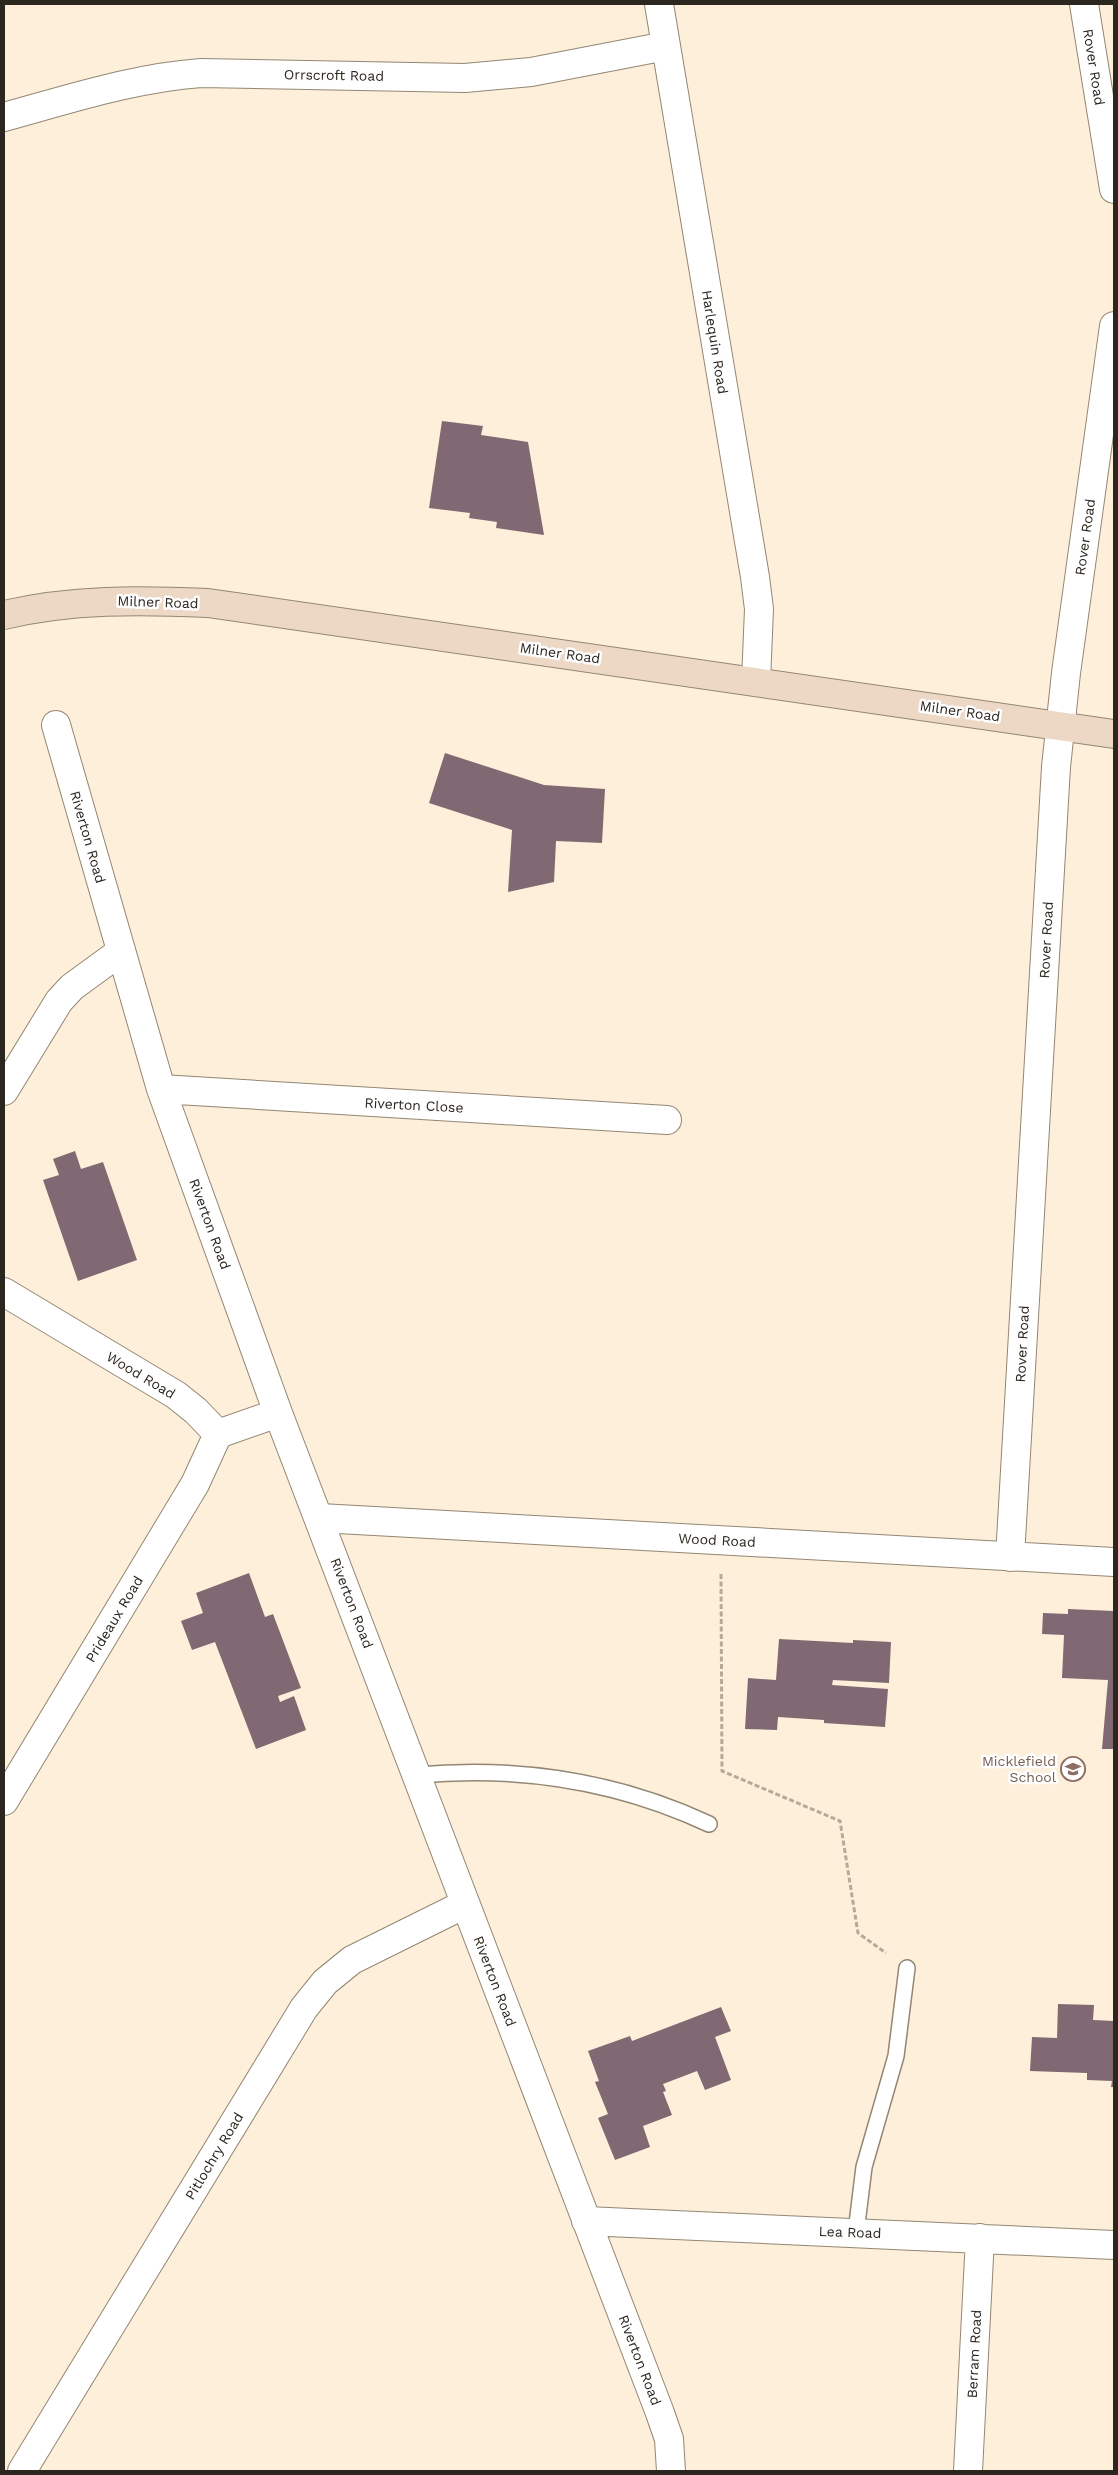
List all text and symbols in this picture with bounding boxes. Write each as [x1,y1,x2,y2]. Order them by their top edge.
street label: Rover Road [1080,28,1108,106]
street label: Orrscroft Road [284,66,384,84]
street label: Harlequin Road [699,289,731,395]
street label: Rover Road [1072,498,1098,576]
street label: Milner Road [117,593,199,611]
street label: Milner Road [519,639,601,667]
street label: Milner Road [919,697,1001,725]
street label: Riverton Road [67,789,109,885]
street label: Rover Road [1036,901,1056,979]
street label: Riverton Close [364,1094,464,1116]
street label: Riverton Road [186,1176,234,1272]
street label: Rover Road [1012,1305,1032,1383]
street label: Wood Road [104,1348,178,1402]
street label: Wood Road [678,1530,756,1550]
street label: Riverton Road [327,1556,377,1650]
street label: Prideaux Road [82,1573,146,1665]
place label: Micklefield School [982,1753,1057,1785]
school or university icon: Micklefield School [1060,1756,1086,1782]
street label: Riverton Road [470,1934,520,2028]
street label: Pitlochry Road [182,2110,246,2202]
street label: Lea Road [818,2223,882,2241]
street label: Berram Road [964,2309,984,2399]
street label: Riverton Road [615,2313,665,2407]

